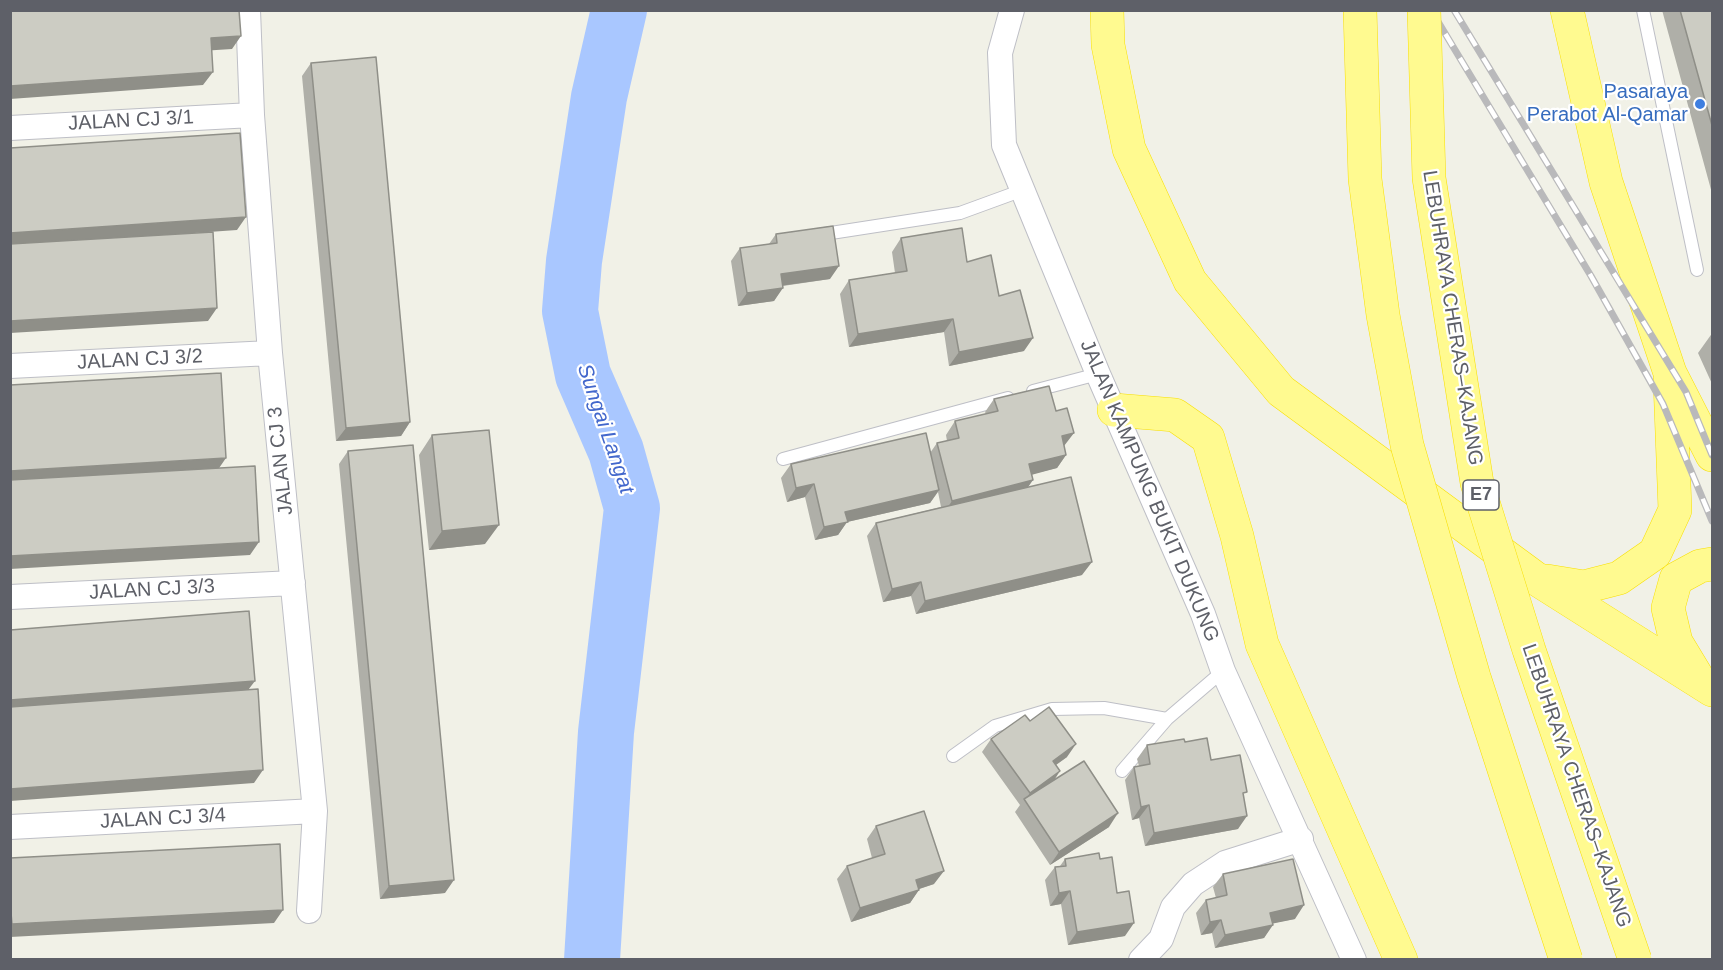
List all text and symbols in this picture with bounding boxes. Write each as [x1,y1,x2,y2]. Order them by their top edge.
place label: Pasaraya Perabot Al-Qamar [1527,80,1688,127]
marker: Pasaraya Perabot Al-Qamar [1693,97,1707,111]
street label: JALAN CJ 3/1 [68,106,194,136]
street label: LEBUHRAYA CHERAS–KAJANG [1417,169,1487,467]
street label: JALAN KAMPUNG BUKIT DUKUNG [1074,336,1224,646]
street label: JALAN CJ 3/2 [77,345,203,375]
water label: Sungai Langat [571,361,639,497]
street label: JALAN CJ 3 [263,406,299,516]
road number: E7 [1463,480,1499,510]
street label: JALAN CJ 3/3 [89,575,215,605]
street label: LEBUHRAYA CHERAS–KAJANG [1516,641,1636,931]
street label: JALAN CJ 3/4 [100,804,226,834]

